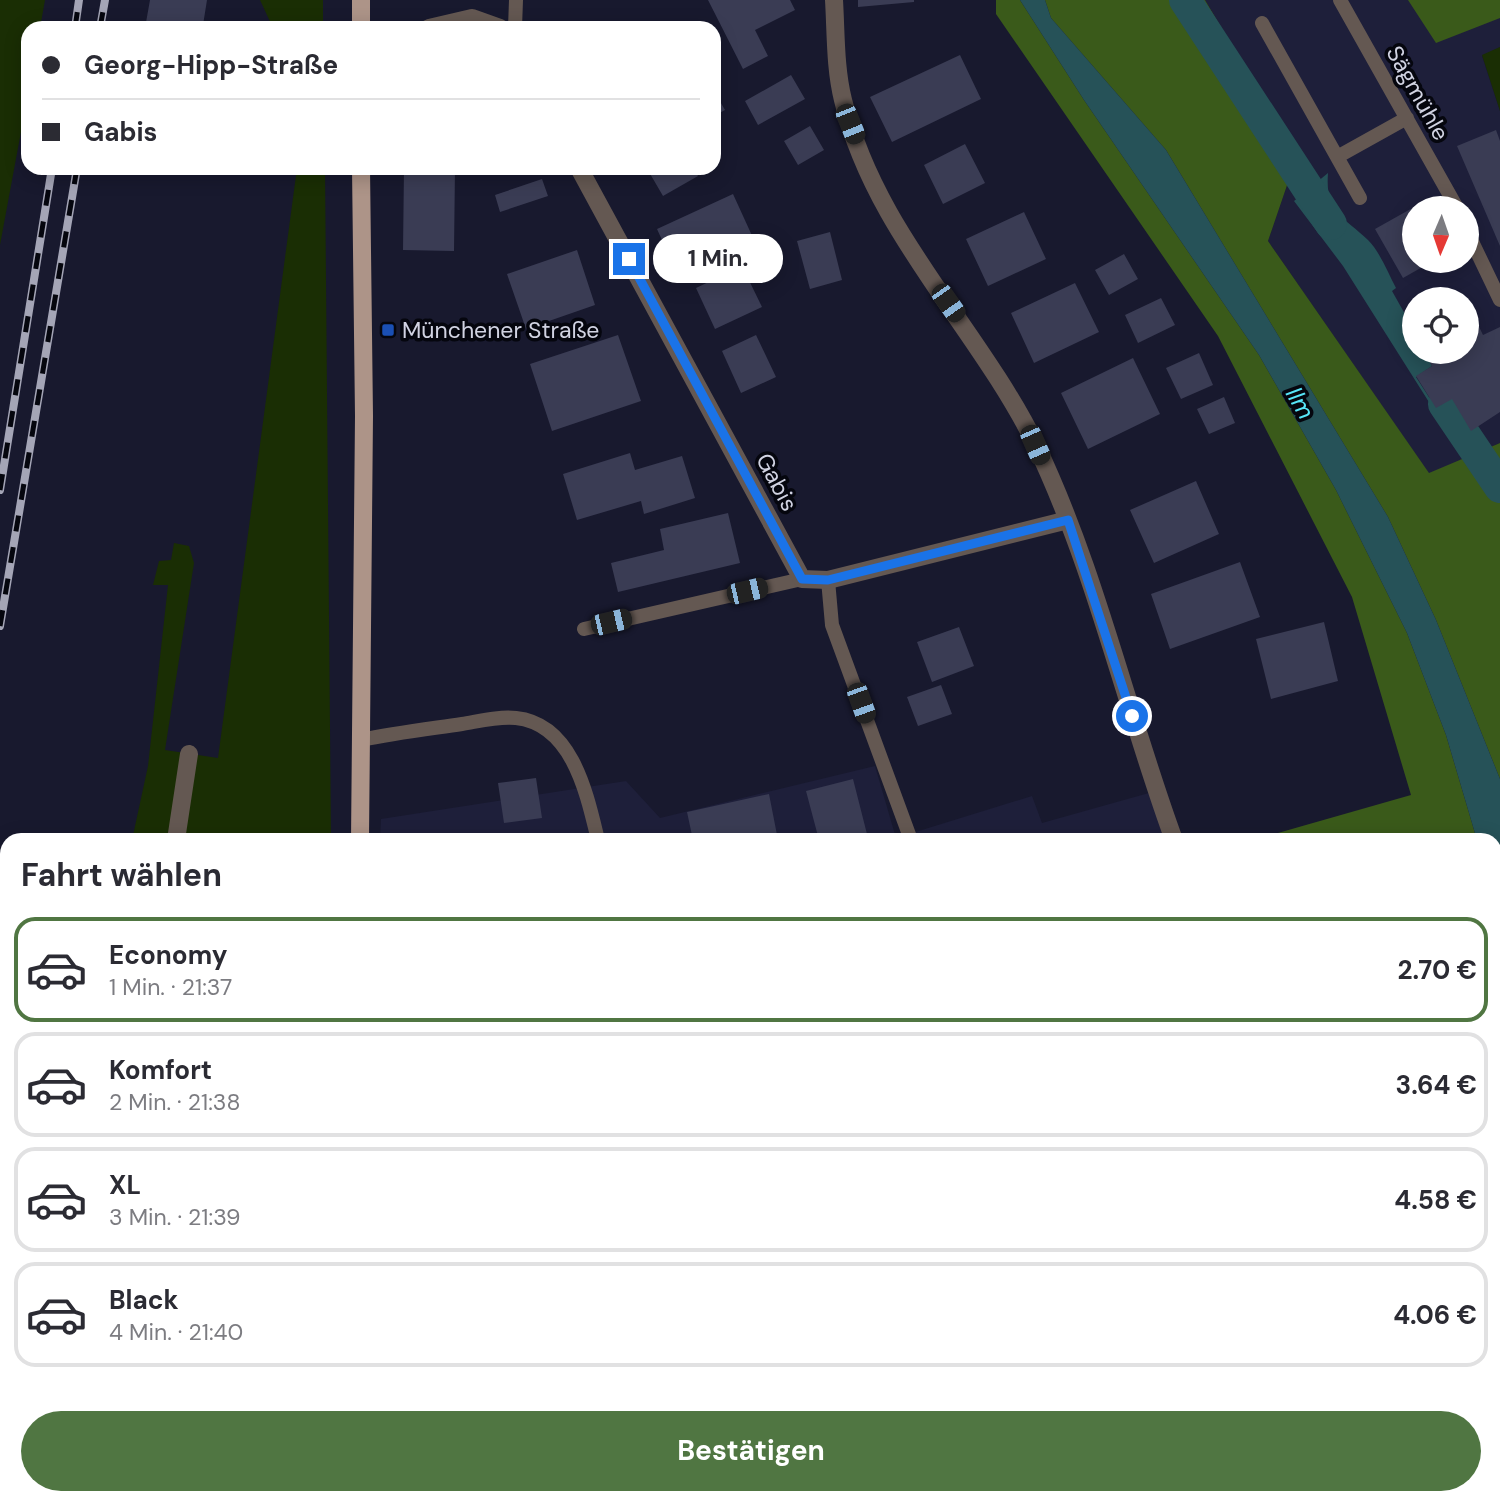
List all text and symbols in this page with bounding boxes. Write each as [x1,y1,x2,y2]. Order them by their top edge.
street label: Sägmühle [1380,40,1456,146]
text: Georg-Hipp-Straße [84,48,338,82]
car [833,101,868,147]
text: Gabis [84,115,157,149]
north arrow [1402,196,1479,273]
map controls [1402,196,1479,364]
callout: 1 Min. [654,234,783,284]
route end [613,243,645,275]
text: 1 Min. [688,243,748,273]
car [928,280,969,326]
button: locate [1402,287,1479,364]
place label: Münchener Straße [402,315,599,345]
marker: Münchener Straße [380,322,396,338]
water label: Ilm [1279,381,1322,424]
car [1017,422,1054,468]
street label: Gabis [749,448,805,516]
car [725,576,770,606]
car [589,607,634,637]
car [844,680,879,726]
route start [1116,700,1148,732]
text: Fahrt wählen [21,854,222,896]
icon: car [25,938,88,1001]
text: Economy [109,938,227,972]
text: 2.70 € [1397,953,1477,987]
text: 1 Min. · 21:37 [109,972,232,1002]
icon: car [25,1053,88,1116]
text: Komfort [109,1053,212,1087]
text: 3.64 € [1396,1068,1477,1102]
text: 2 Min. · 21:38 [109,1087,240,1117]
icon: car [25,1168,88,1231]
text: XL [109,1168,141,1202]
text: 4.58 € [1394,1183,1477,1217]
text: 3 Min. · 21:39 [109,1202,241,1232]
icon: car [25,1283,88,1346]
text: Black [109,1283,179,1317]
text: 4.06 € [1393,1298,1477,1332]
text: 4 Min. · 21:40 [109,1317,243,1347]
button: Bestätigen [21,1411,1481,1491]

